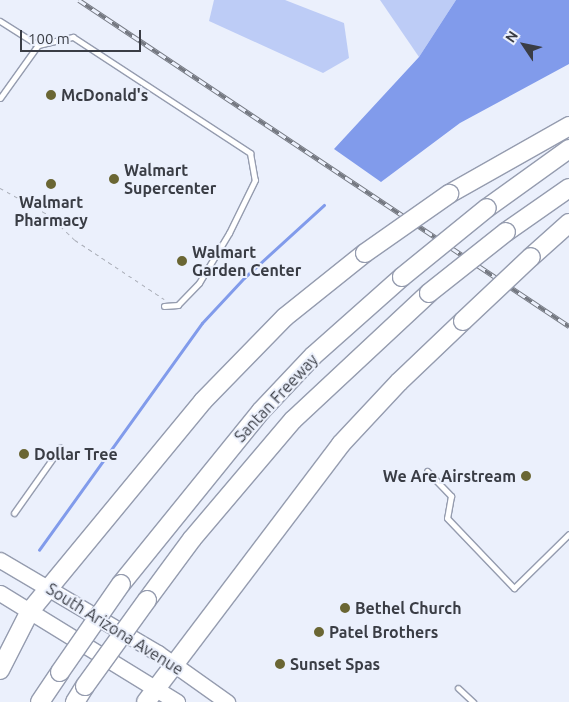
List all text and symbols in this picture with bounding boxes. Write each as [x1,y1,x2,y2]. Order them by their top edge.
scale bar [22,20,144,52]
north arrow [499,20,549,70]
text: N [502,28,521,45]
text: 100 m [28,30,70,47]
place label: McDonald's [61,85,148,105]
marker: McDonald's [45,89,57,101]
place label: Walmart Supercenter [124,160,216,198]
marker: Walmart Supercenter [108,173,120,185]
marker: Walmart Pharmacy [45,178,57,190]
place label: Walmart Pharmacy [14,192,88,230]
place label: Walmart Garden Center [192,242,301,280]
marker: Walmart Garden Center [176,255,188,267]
street label: Santan Freeway [230,350,322,446]
place label: Dollar Tree [34,444,118,464]
marker: Dollar Tree [18,448,30,460]
place label: We Are Airstream [383,466,516,486]
marker: We Are Airstream [520,470,532,482]
street label: South Arizona Avenue [43,579,187,679]
place label: Bethel Church [355,598,462,618]
marker: Bethel Church [339,602,351,614]
place label: Patel Brothers [329,622,438,642]
marker: Patel Brothers [313,626,325,638]
place label: Sunset Spas [290,654,380,674]
marker: Sunset Spas [274,658,286,670]

